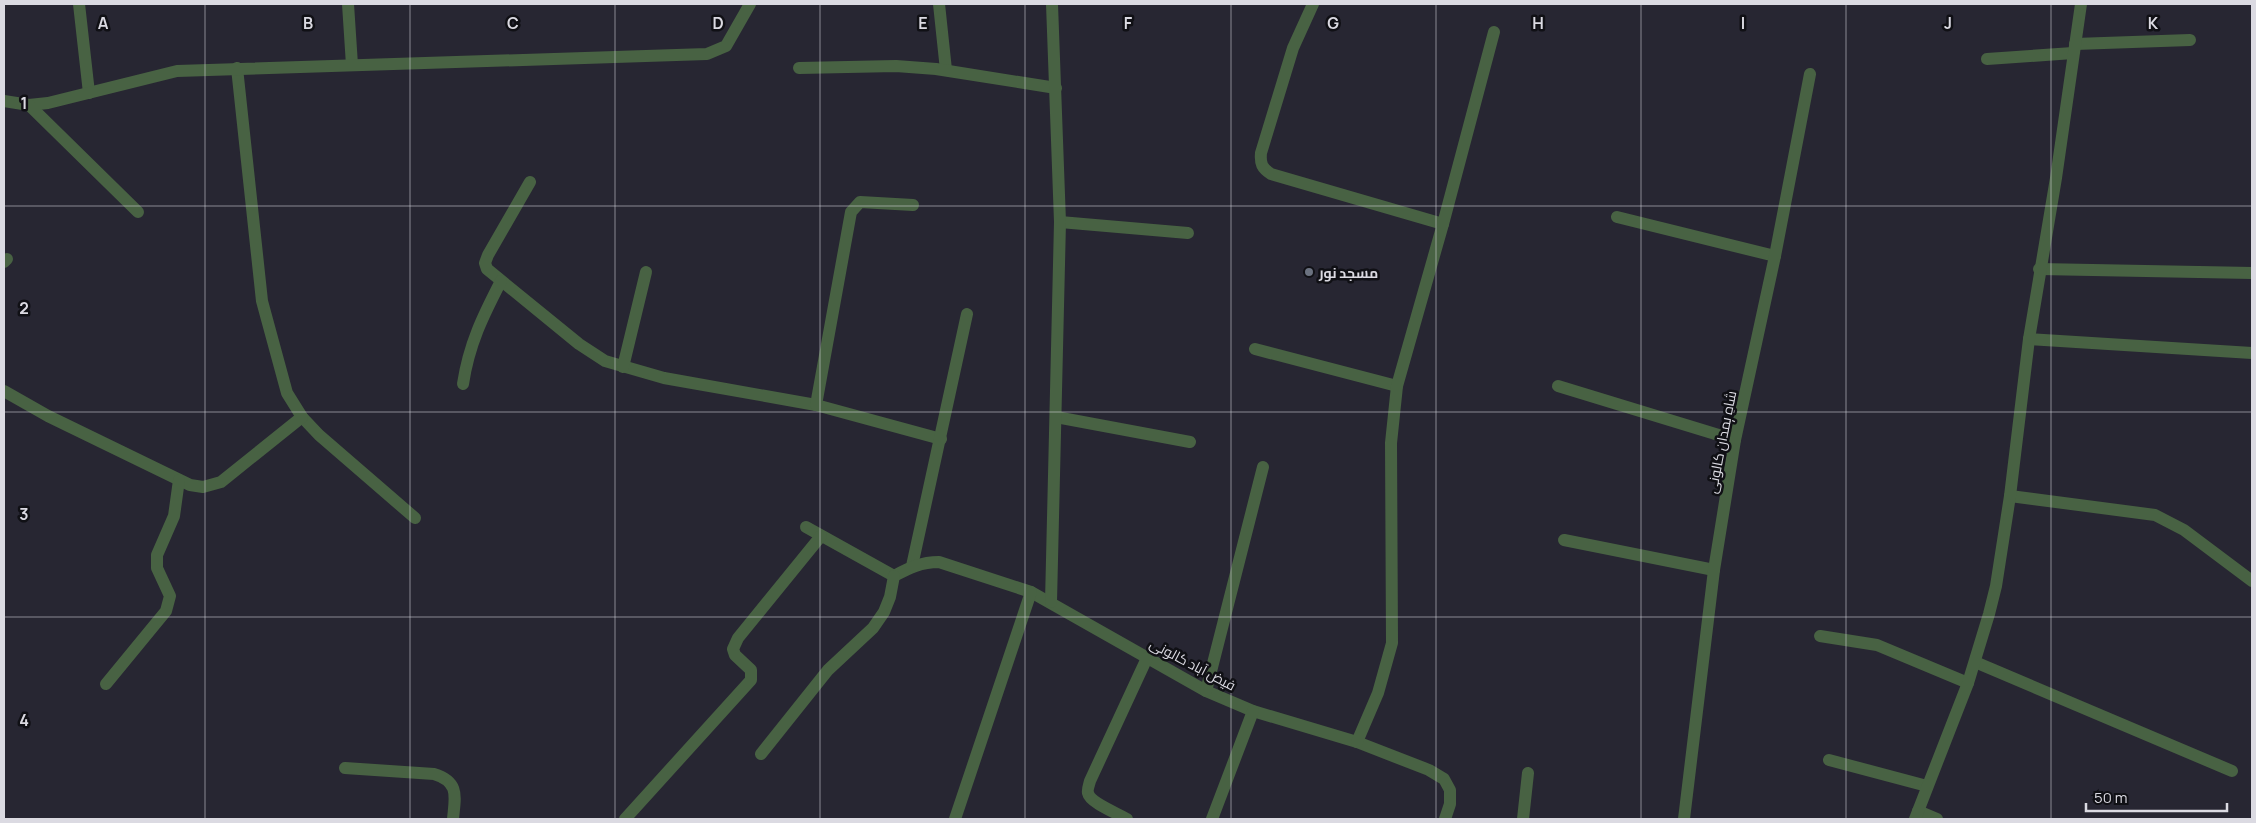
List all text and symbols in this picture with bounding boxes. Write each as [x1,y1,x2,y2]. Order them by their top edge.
text: A [98,12,109,34]
text: B [303,12,313,34]
text: C [507,12,519,34]
text: D [712,12,724,34]
text: E [918,12,928,34]
text: F [1124,12,1133,34]
text: G [1327,12,1339,34]
text: H [1532,12,1544,34]
text: I [1741,12,1745,34]
text: J [1944,12,1952,34]
text: K [2148,12,2159,34]
text: 1 [20,92,28,114]
place label: مسجد نور [1318,263,1378,282]
marker: مسجد نور [1303,266,1315,278]
text: 2 [19,297,29,319]
street label: شاہِ ہمدان کالونی [1702,389,1740,495]
text: 3 [19,503,29,525]
street label: فیض آباد کالونی [1147,633,1239,695]
text: 4 [19,709,29,731]
scale bar [2086,780,2227,812]
text: 50 m [2094,787,2128,808]

